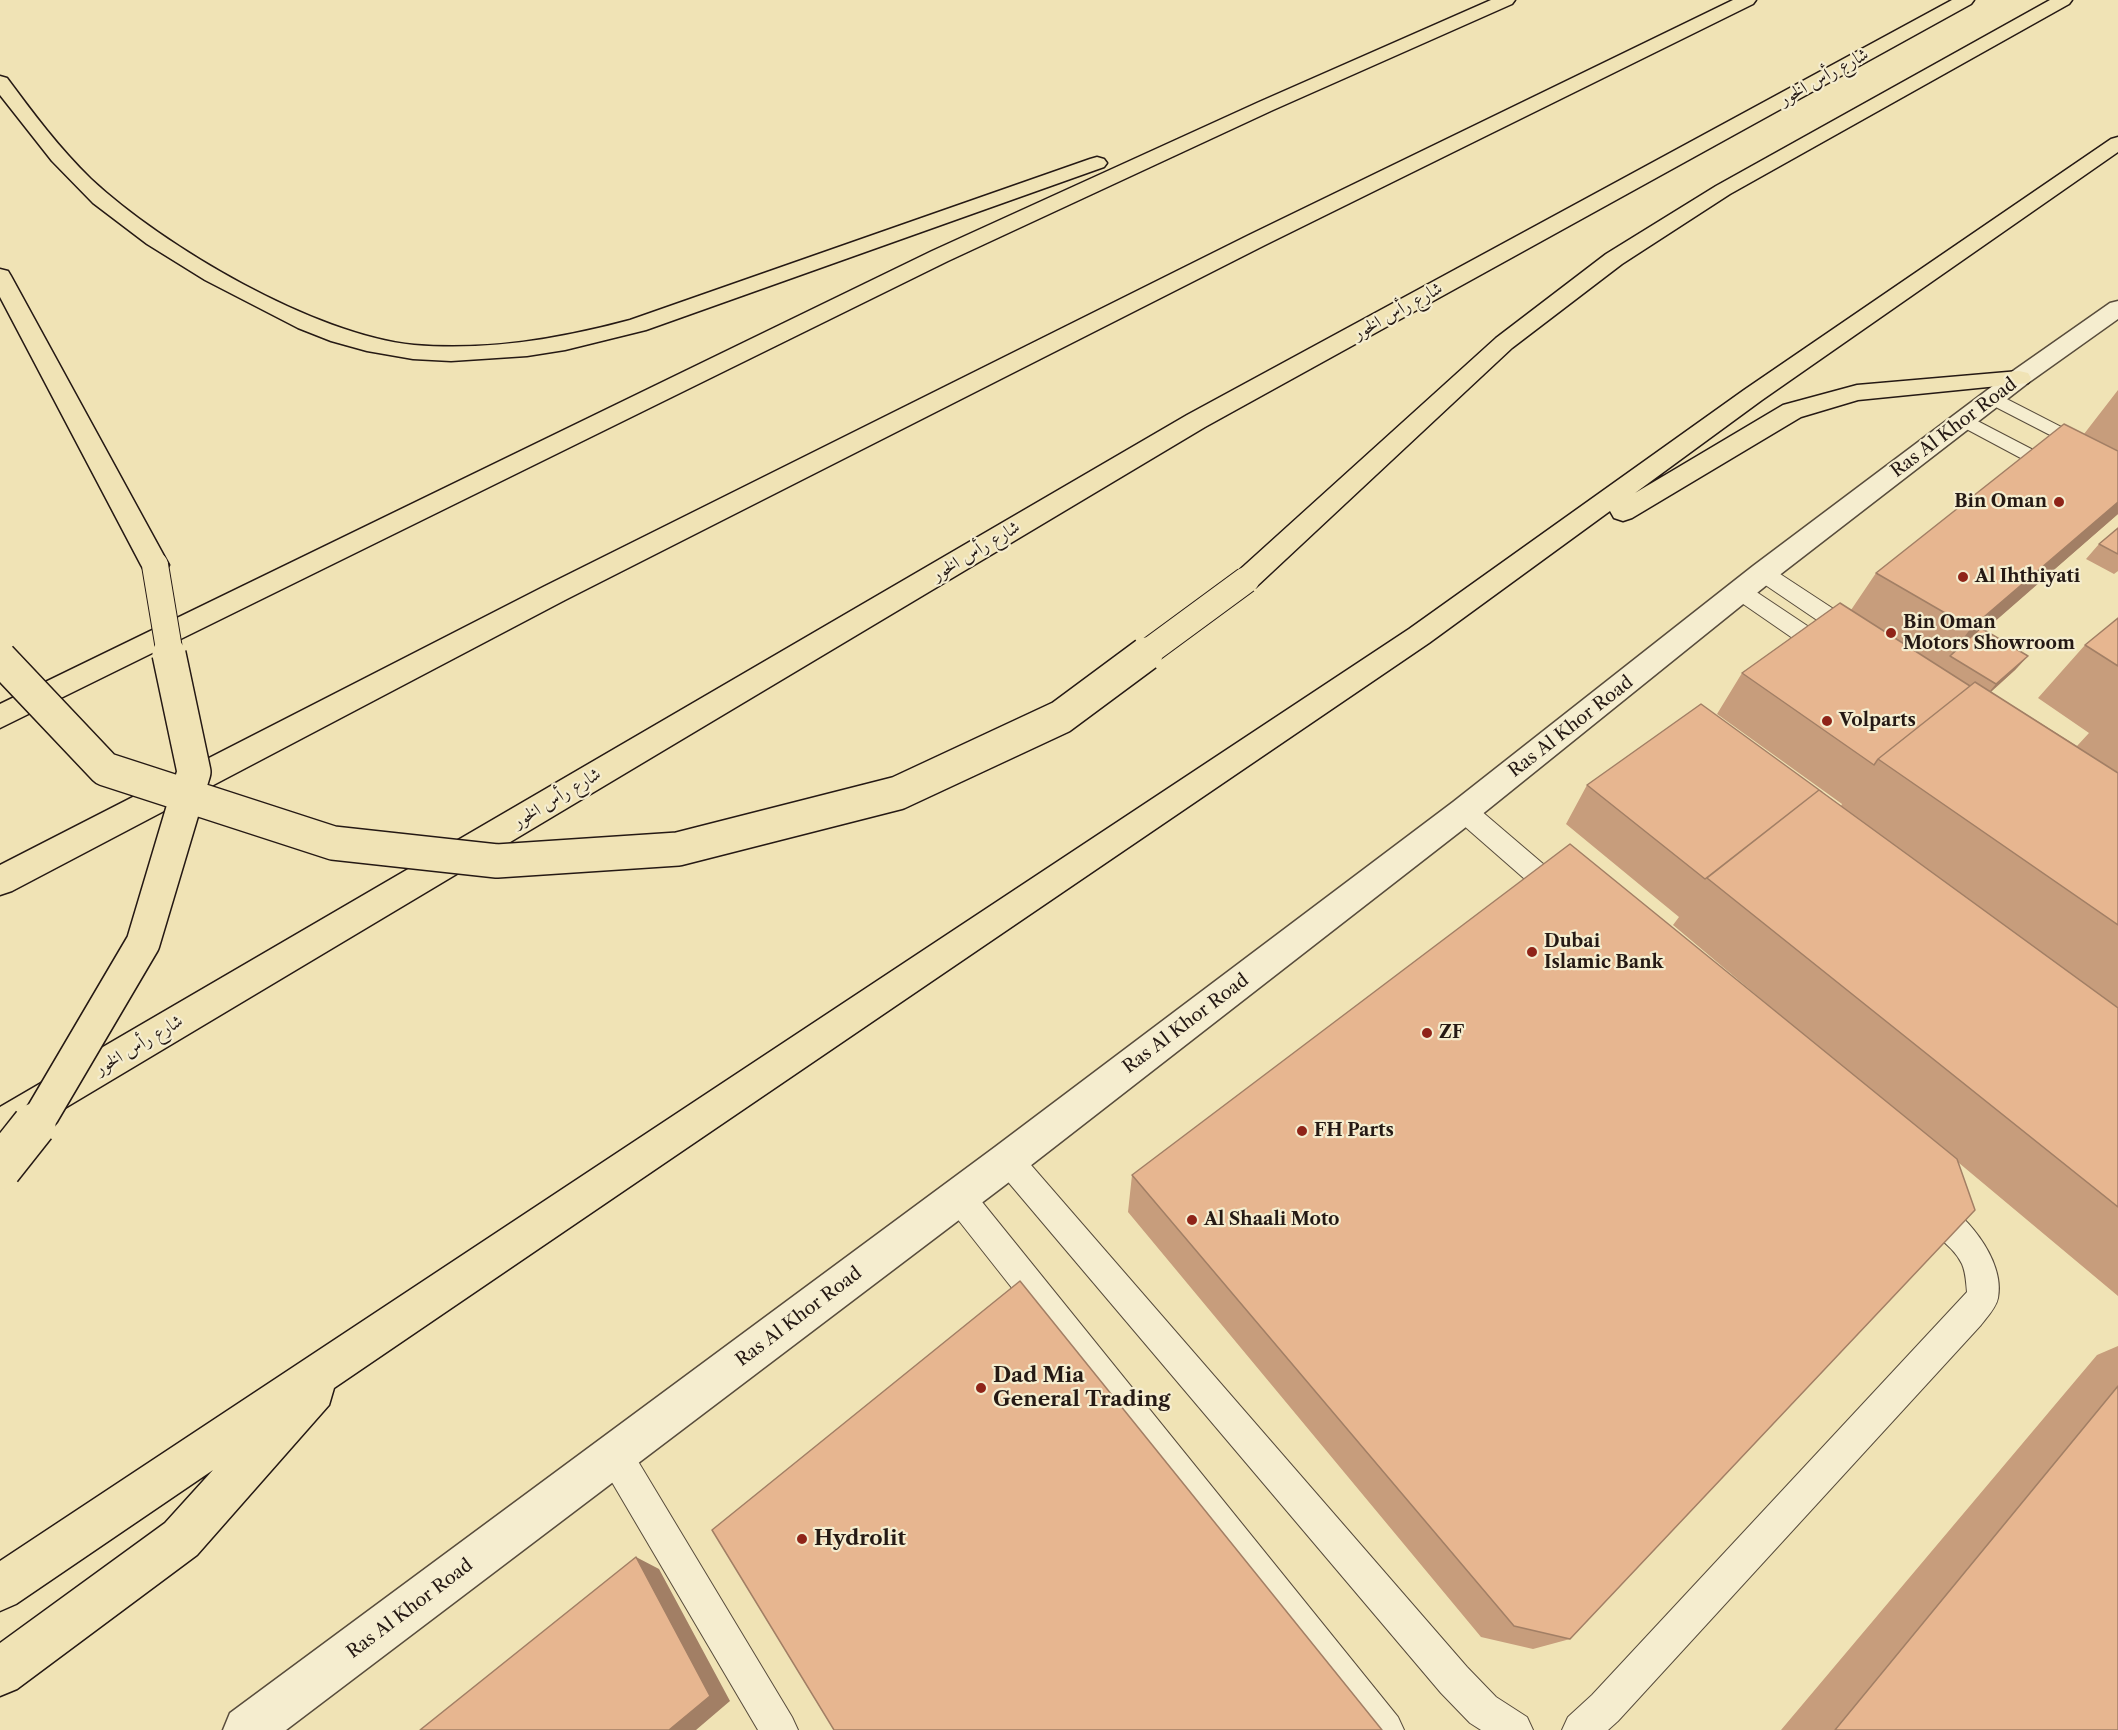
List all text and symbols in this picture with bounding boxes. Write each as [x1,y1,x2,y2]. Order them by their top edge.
street label: شارع رأس الخور [1776,44,1872,110]
street label: شارع رأس الخور [1350,278,1446,344]
street label: Ras Al Khor Road [1887,374,2021,482]
place label: Bin Oman [1954,491,2047,513]
marker: Bin Oman [2052,495,2066,509]
street label: شارع رأس الخور [928,516,1024,586]
place label: Al Ihthiyati [1975,566,2080,588]
marker: Al Ihthiyati [1956,570,1970,584]
place label: Bin Oman Motors Showroom [1903,612,2075,654]
marker: Bin Oman Motors Showroom [1884,626,1898,640]
street label: Ras Al Khor Road [1504,672,1638,782]
place label: Volparts [1839,710,1916,732]
marker: Volparts [1820,714,1834,728]
street label: شارع رأس الخور [509,763,605,833]
place label: Dubai Islamic Bank [1544,931,1663,974]
marker: Dubai Islamic Bank [1525,945,1539,959]
street label: Ras Al Khor Road [1119,970,1253,1078]
street label: شارع رأس الخور [91,1010,187,1080]
place label: ZF [1439,1022,1464,1044]
marker: ZF [1420,1026,1434,1040]
place label: FH Parts [1314,1120,1394,1142]
marker: FH Parts [1295,1124,1309,1138]
place label: Al Shaali Moto [1204,1209,1340,1231]
marker: Al Shaali Moto [1185,1213,1199,1227]
street label: Ras Al Khor Road [732,1263,866,1371]
place label: Dad Mia General Trading [993,1363,1171,1413]
marker: Dad Mia General Trading [974,1381,988,1395]
place label: Hydrolit [814,1526,906,1552]
marker: Hydrolit [795,1532,809,1546]
street label: Ras Al Khor Road [343,1555,477,1663]

